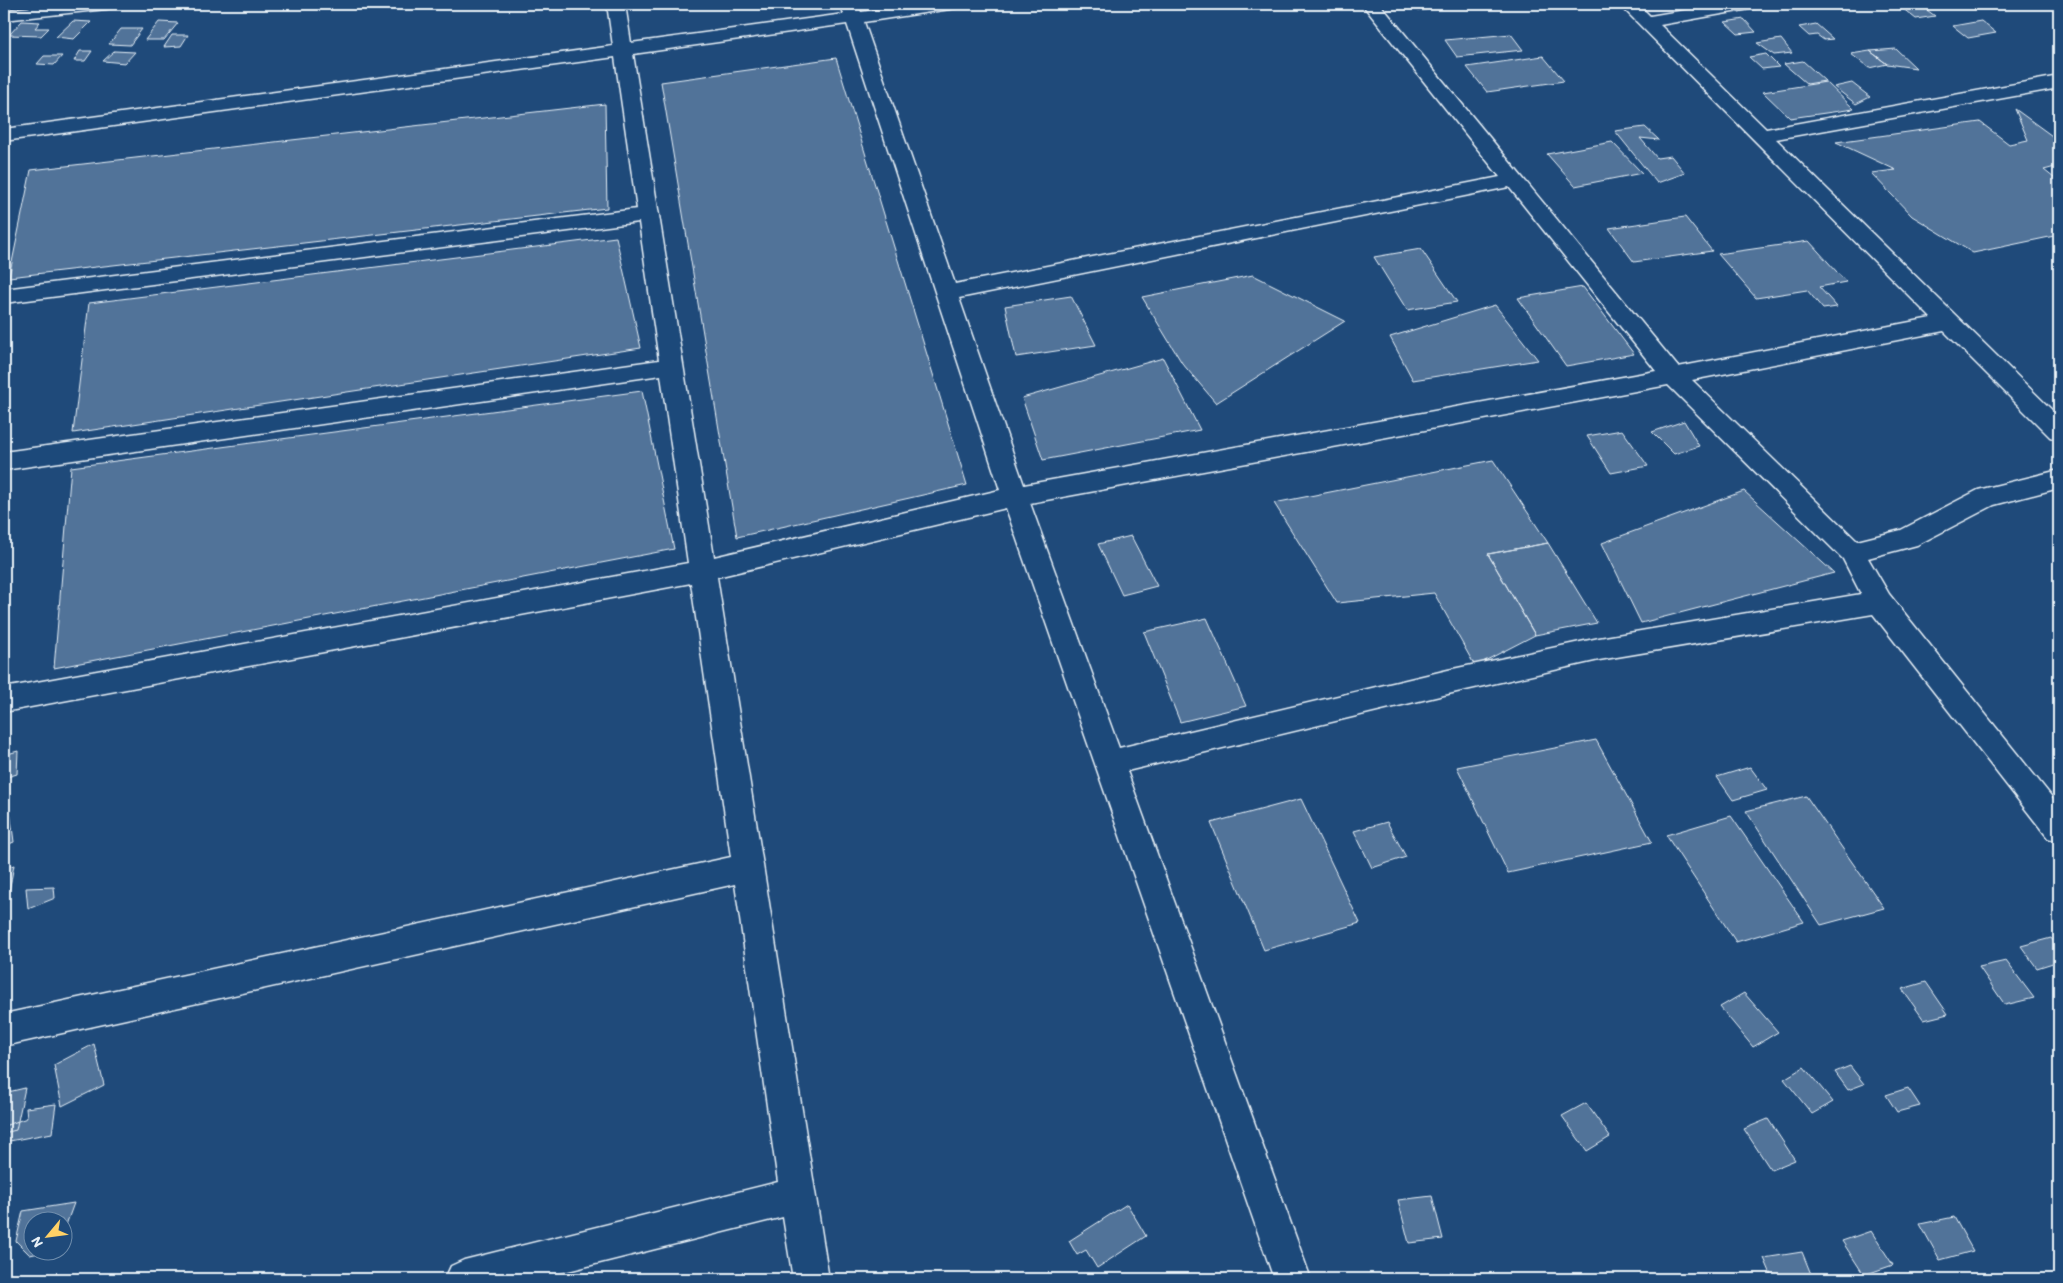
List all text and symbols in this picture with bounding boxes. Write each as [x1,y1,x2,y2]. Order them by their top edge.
north arrow [22,1210,72,1260]
text: N [27,1234,47,1250]

